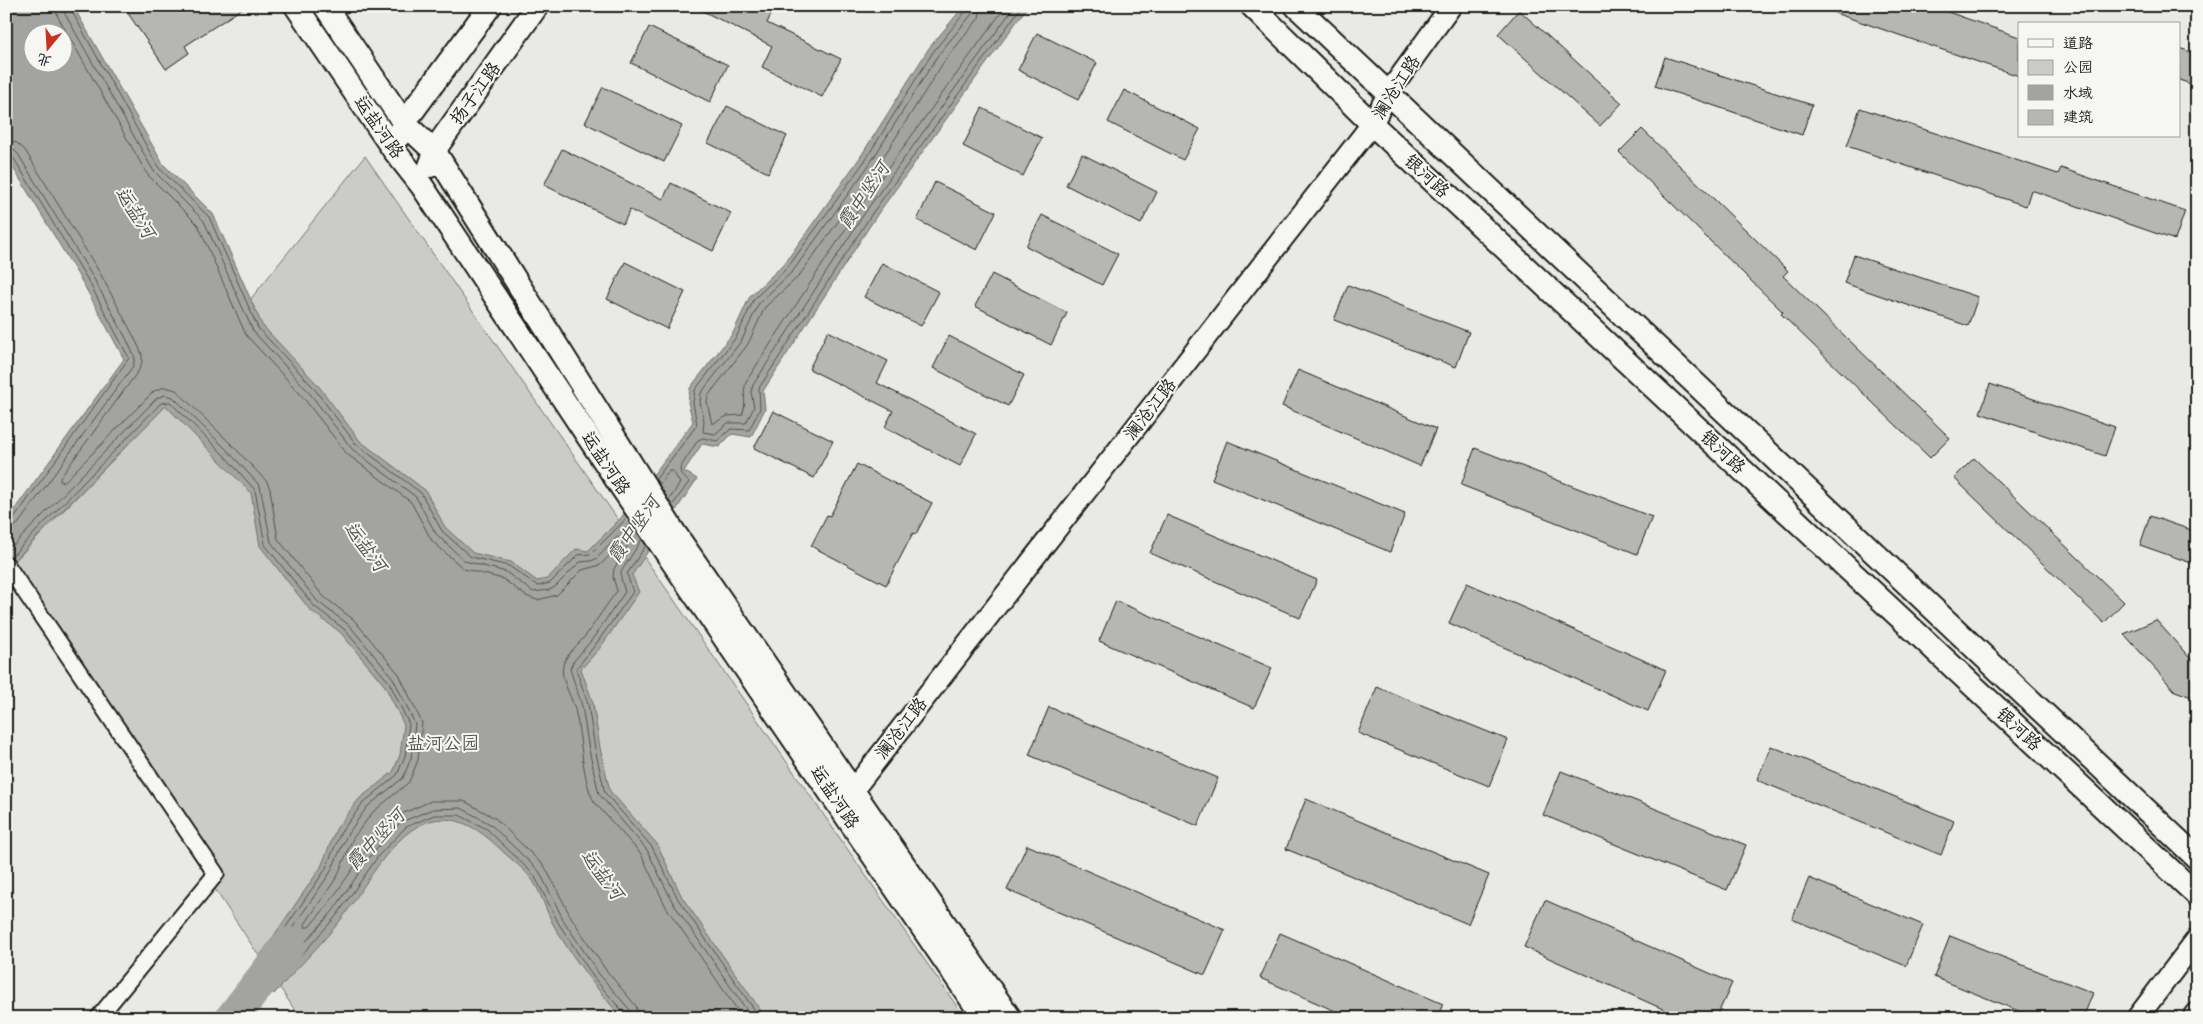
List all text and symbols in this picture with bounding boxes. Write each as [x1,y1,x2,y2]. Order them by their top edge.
north arrow [22,22,72,72]
legend [2018,22,2180,138]
text: 道路 [2063,36,2093,54]
text: 北 [35,48,54,68]
street label: 澜沧江路 [1369,52,1427,124]
street label: 扬子江路 [447,59,507,130]
text: 公园 [2063,60,2093,78]
text: 水域 [2063,86,2093,104]
street label: 运盐河路 [348,92,407,164]
text: 建筑 [2063,110,2093,128]
street label: 银河路 [1398,151,1453,204]
water label: 霞中竖河 [834,156,898,235]
water label: 运盐河 [108,183,160,247]
street label: 澜沧江路 [1121,375,1182,445]
street label: 银河路 [1694,427,1749,480]
street label: 运盐河路 [575,428,634,500]
water label: 霞中竖河 [604,490,669,569]
water label: 运盐河 [337,518,392,580]
street label: 澜沧江路 [872,694,933,764]
street label: 银河路 [1990,704,2045,757]
park label: 盐河公园 [407,734,479,756]
street label: 运盐河路 [804,762,863,834]
water label: 霞中竖河 [342,803,414,877]
water label: 运盐河 [574,846,629,908]

